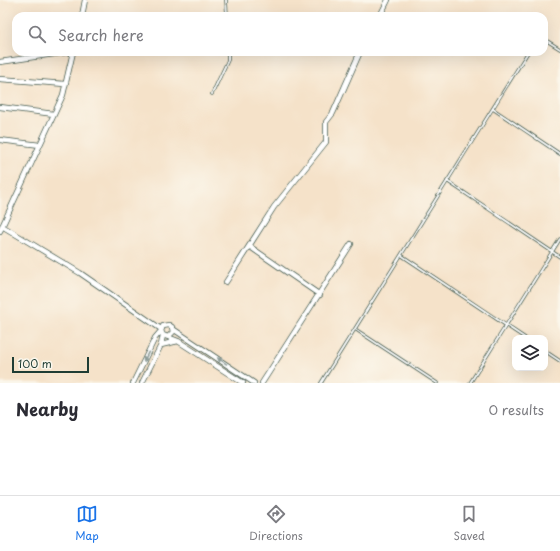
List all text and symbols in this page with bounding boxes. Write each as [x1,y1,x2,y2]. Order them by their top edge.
search box [12,12,548,56]
icon: search [26,23,48,45]
text: Search here [58,23,144,46]
map controls [512,335,548,371]
button: layers [512,335,548,371]
one-way arrow [143,351,149,362]
scale bar [12,355,89,374]
text: 100 m [18,355,52,372]
one-way arrow [216,357,227,365]
text: Nearby [16,396,78,422]
text: 0 results [489,400,544,419]
tab: Map [75,503,99,544]
tab: Directions [249,503,303,544]
tab: Saved [453,503,485,544]

